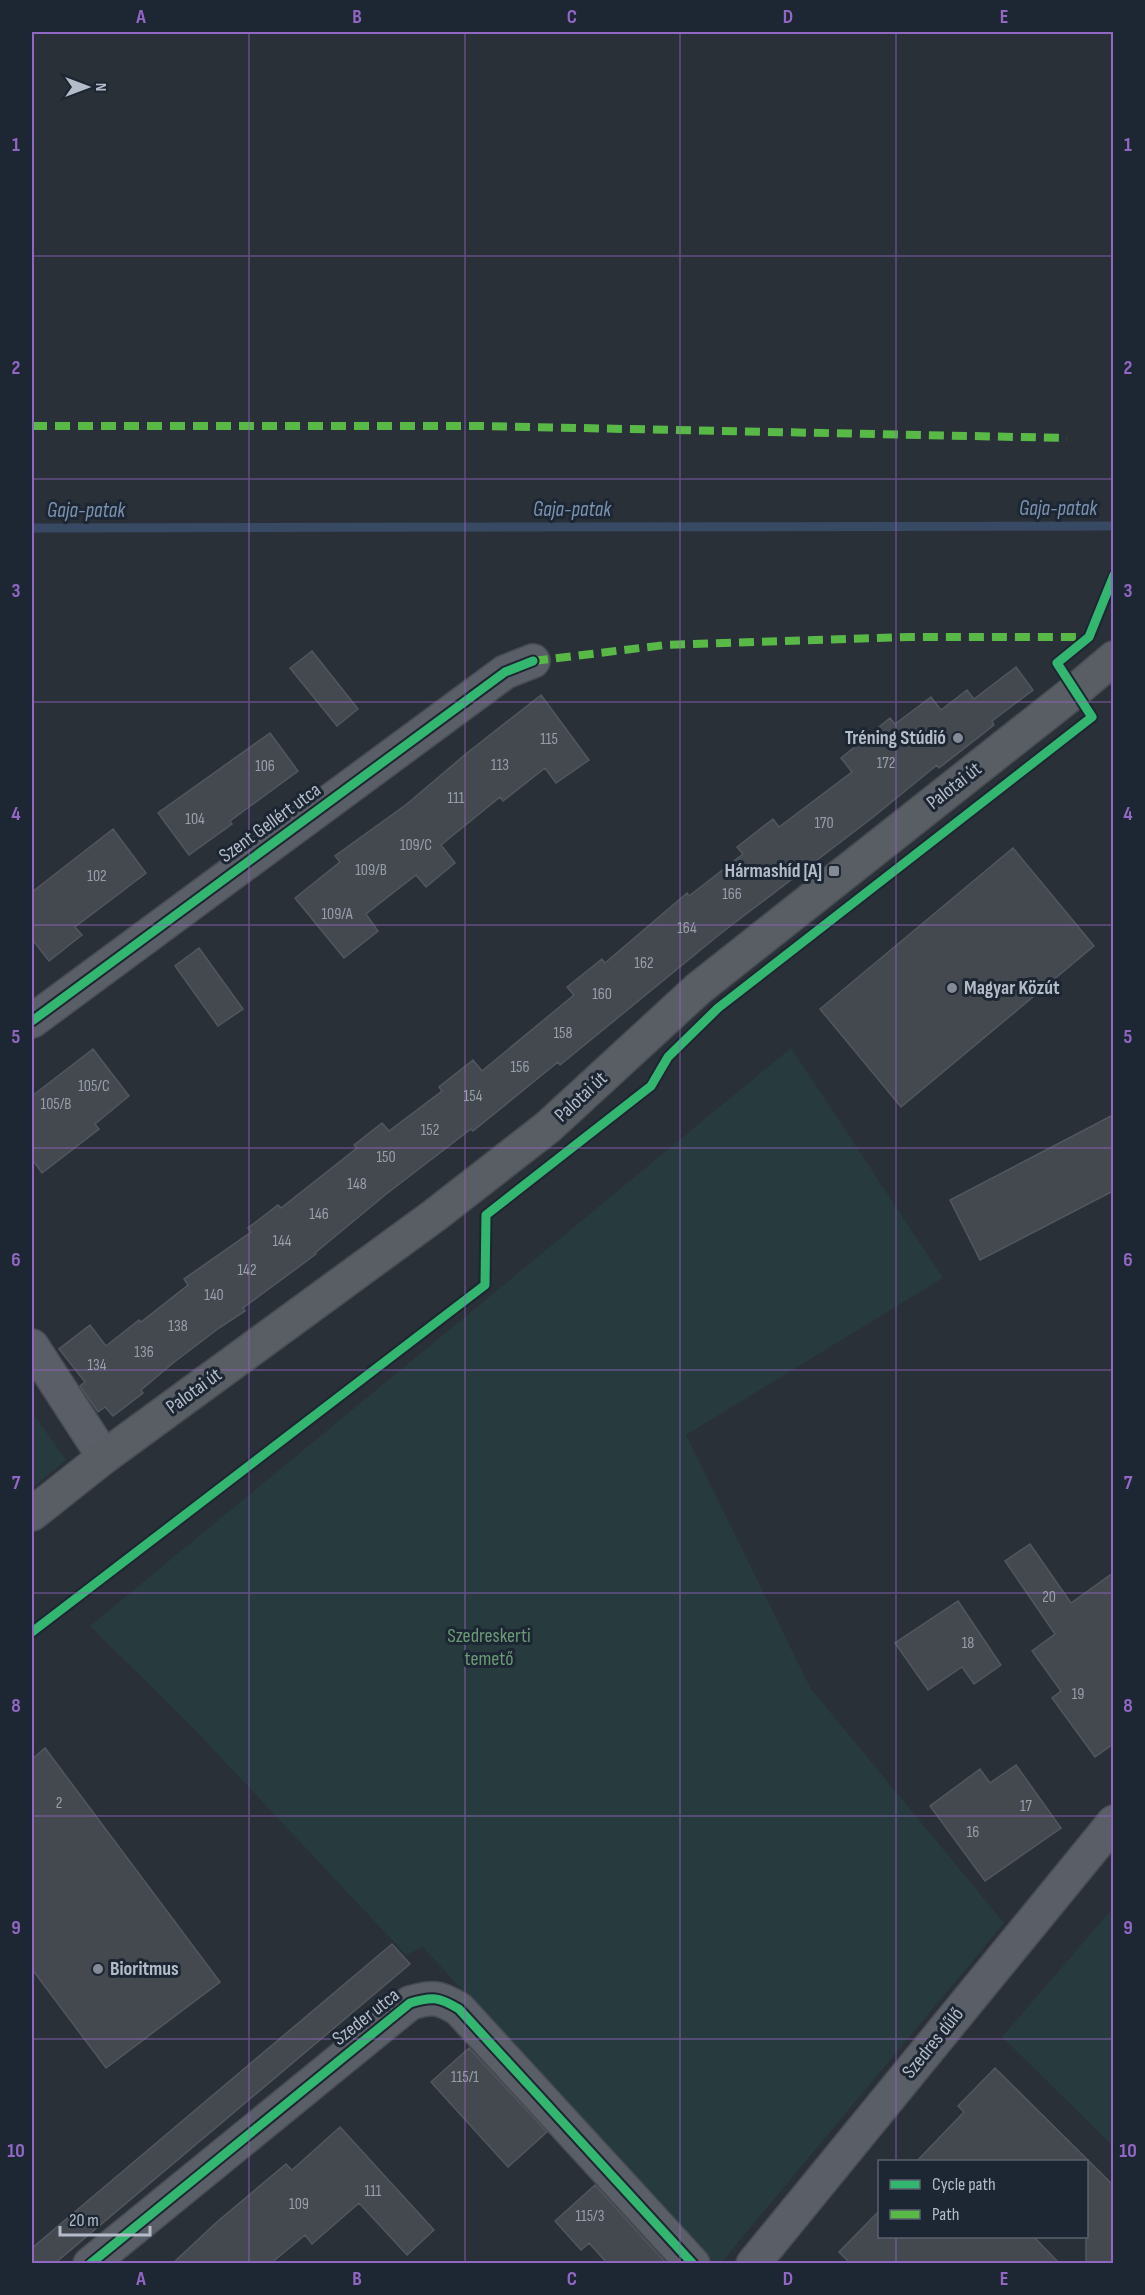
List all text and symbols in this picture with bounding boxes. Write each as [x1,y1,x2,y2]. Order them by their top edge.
text: A [135,5,146,29]
text: B [352,5,362,29]
text: C [567,5,577,29]
text: D [783,5,793,29]
text: E [1000,5,1008,29]
north arrow [57,57,117,117]
text: N [91,83,110,91]
text: 1 [12,133,20,157]
text: 1 [1124,133,1132,157]
text: 2 [12,356,20,380]
text: 2 [1124,356,1132,380]
water label: Gaja-patak [1019,496,1098,521]
water label: Gaja-patak [533,497,612,522]
water label: Gaja-patak [47,498,126,523]
text: 3 [12,579,21,603]
text: 3 [1124,579,1133,603]
place label: Tréning Stúdió [845,726,946,750]
house number: 115 [540,730,558,749]
marker: Tréning Stúdió [951,731,965,745]
house number: 172 [877,754,895,773]
house number: 113 [491,756,509,775]
house number: 106 [255,757,275,776]
street label: Palotai út [922,757,986,815]
street label: Szent Gellért utca [214,778,326,868]
house number: 111 [448,789,465,808]
text: 4 [11,802,21,826]
text: 4 [1123,802,1133,826]
house number: 104 [185,810,205,829]
house number: 170 [814,814,834,833]
house number: 109/C [400,836,432,855]
place label: Hármashíd [A] [725,859,822,883]
house number: 109/B [355,861,387,880]
marker: Hármashíd [A] [827,864,841,878]
house number: 102 [87,867,107,886]
house number: 166 [722,885,742,904]
house number: 109/A [321,905,353,924]
house number: 164 [677,919,697,938]
house number: 162 [634,954,654,973]
place label: Magyar Közút [964,976,1060,1000]
marker: Magyar Közút [945,981,959,995]
house number: 160 [592,985,612,1004]
house number: 158 [553,1024,573,1043]
text: 5 [12,1025,21,1049]
text: 5 [1124,1025,1133,1049]
house number: 156 [510,1058,530,1077]
street label: Palotai út [550,1067,612,1127]
house number: 105/C [78,1077,110,1096]
house number: 154 [464,1087,483,1106]
house number: 105/B [41,1095,71,1114]
house number: 152 [421,1121,439,1140]
house number: 150 [376,1148,396,1167]
house number: 148 [347,1175,367,1194]
house number: 146 [309,1205,329,1224]
house number: 144 [272,1232,292,1251]
text: 6 [11,1248,21,1272]
text: 6 [1123,1248,1133,1272]
house number: 142 [238,1261,256,1280]
house number: 140 [204,1286,224,1305]
house number: 138 [168,1317,188,1336]
house number: 136 [134,1343,154,1362]
house number: 134 [87,1356,107,1375]
street label: Palotai út [161,1363,227,1419]
text: 7 [12,1471,21,1495]
text: 7 [1124,1471,1133,1495]
house number: 20 [1042,1588,1056,1607]
park label: Szedreskerti temető [447,1624,531,1671]
house number: 18 [962,1634,974,1653]
house number: 19 [1072,1685,1084,1704]
text: 8 [11,1694,21,1718]
text: 8 [1123,1694,1133,1718]
house number: 2 [56,1794,62,1813]
house number: 17 [1020,1797,1033,1816]
house number: 16 [967,1823,979,1842]
text: 9 [11,1916,21,1940]
text: 9 [1123,1916,1133,1940]
place label: Bioritmus [110,1957,179,1981]
marker: Bioritmus [91,1962,105,1976]
street label: Szeder utca [328,1983,404,2051]
street label: Szedres dűlő [897,2003,969,2083]
house number: 115/1 [451,2068,479,2087]
text: 10 [7,2139,25,2163]
text: 10 [1119,2139,1137,2163]
legend [878,2160,1088,2238]
text: Cycle path [932,2174,996,2195]
house number: 111 [365,2182,382,2201]
house number: 109 [289,2195,309,2214]
scale bar [60,2199,150,2237]
text: Path [932,2204,960,2225]
house number: 115/3 [576,2207,604,2226]
text: 20 m [69,2210,99,2231]
text: A [135,2267,146,2291]
text: B [352,2267,362,2291]
text: C [567,2267,577,2291]
text: D [783,2267,793,2291]
text: E [1000,2267,1008,2291]

